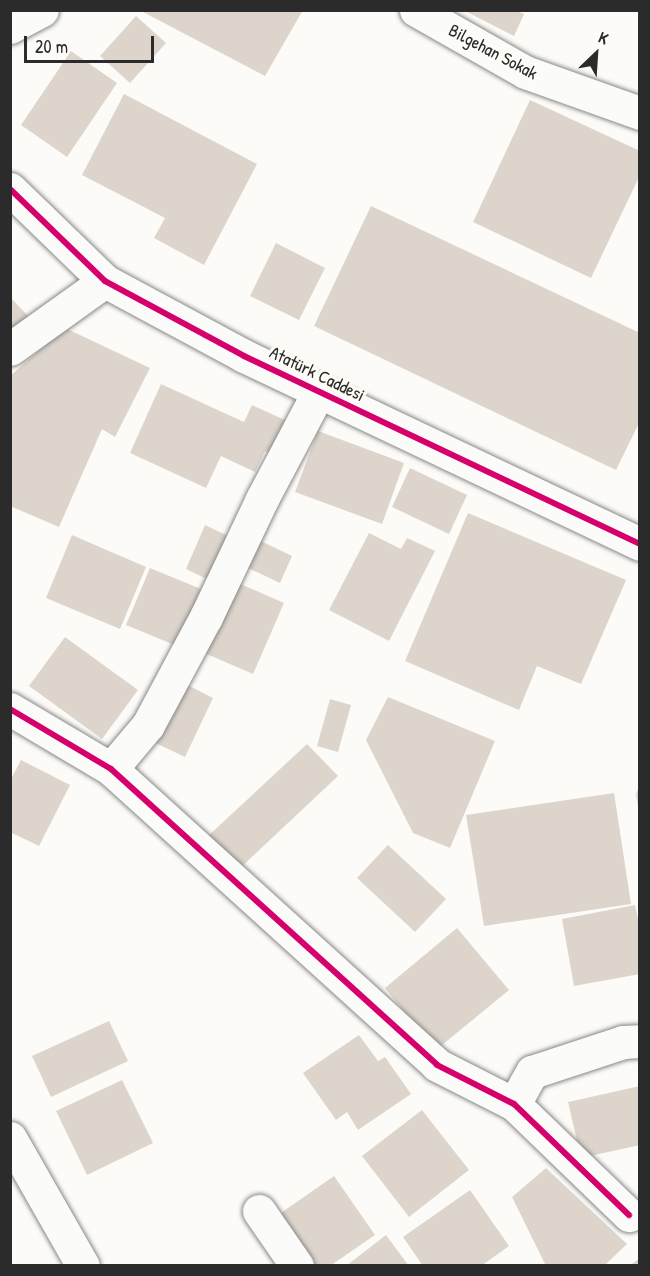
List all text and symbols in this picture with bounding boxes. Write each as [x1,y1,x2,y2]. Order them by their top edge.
street label: Bilgehan Sokak [445,20,541,84]
scale bar [27,24,158,62]
north arrow [566,24,626,84]
text: K [595,26,612,49]
text: 20 m [35,34,68,59]
street label: Atatürk Caddesi [266,342,368,406]

